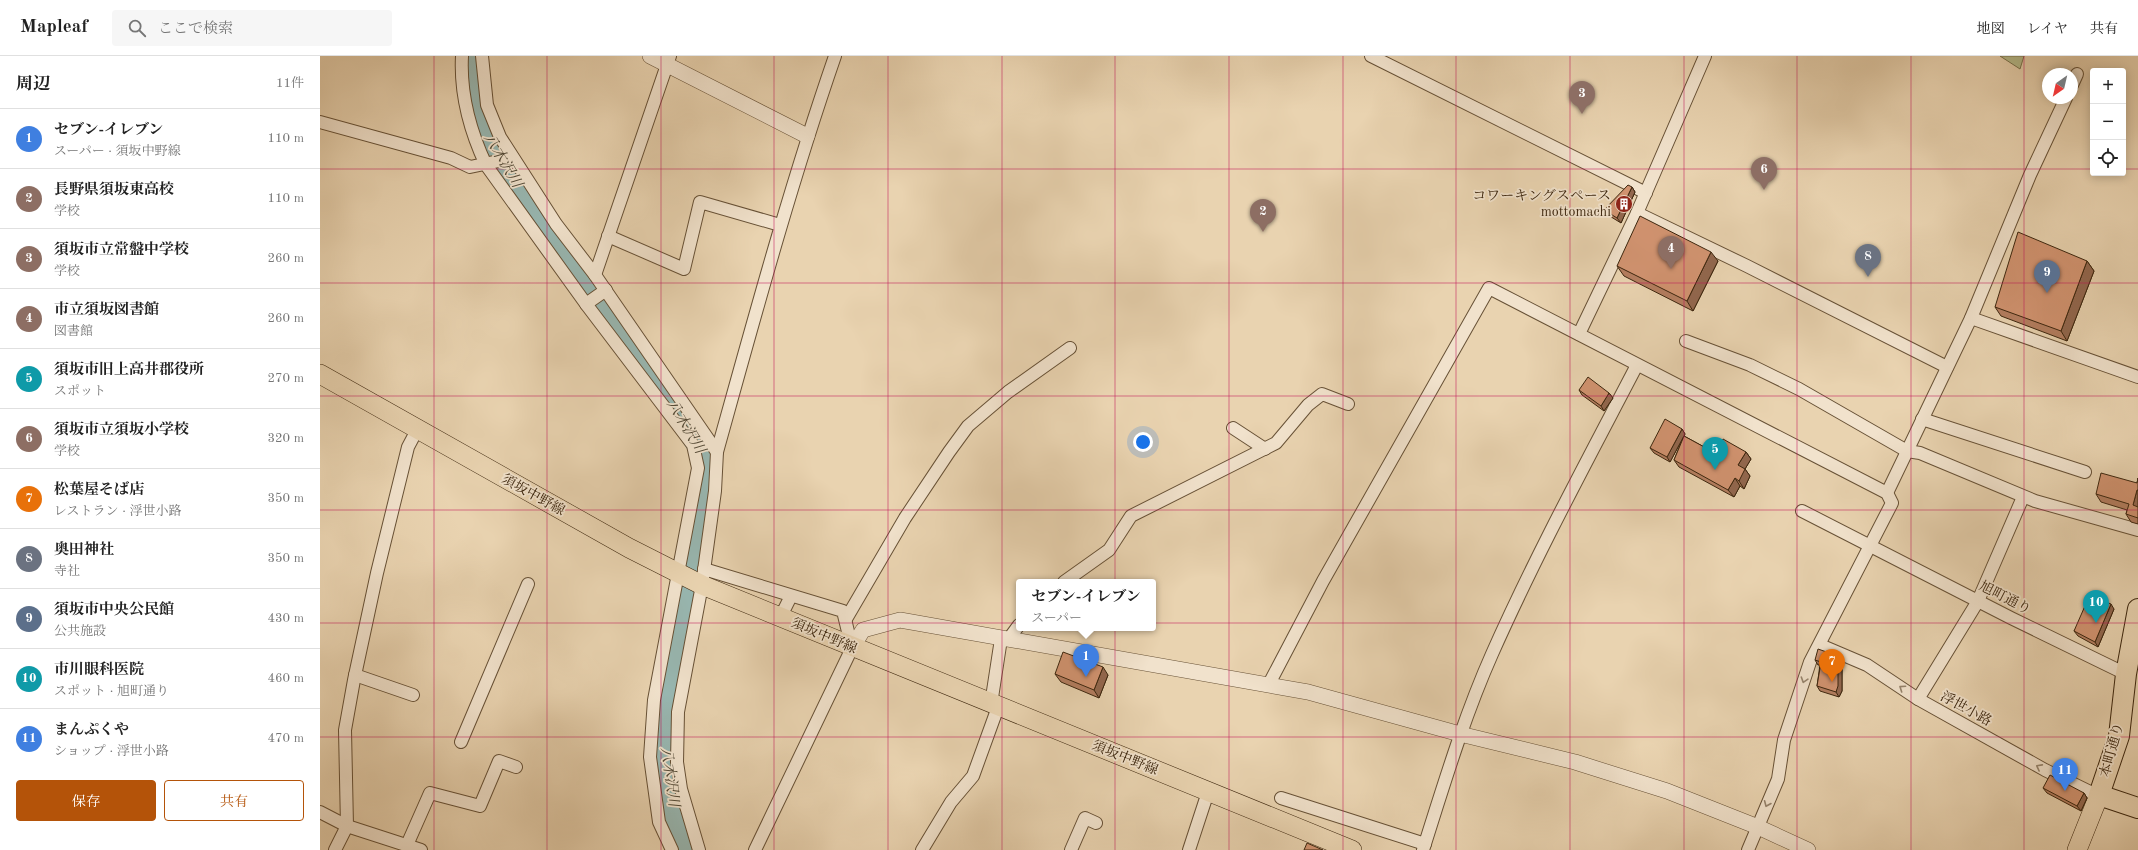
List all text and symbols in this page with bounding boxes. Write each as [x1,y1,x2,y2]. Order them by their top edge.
search box [112,10,392,46]
icon: search [126,17,148,39]
text: Mapleaf [20,18,88,37]
text: ここで検索 [158,22,233,37]
text: 地図 [1977,22,2005,36]
text: レイヤ [2027,22,2068,36]
text: 共有 [2090,22,2118,36]
north arrow [2042,68,2078,104]
map controls [2090,68,2126,176]
button: + [2090,68,2126,104]
text: 周辺 [16,76,50,93]
text: 11件 [276,77,304,90]
pin: 3 [1569,81,1595,114]
button: − [2090,104,2126,140]
text: セブン-イレブン [54,123,163,138]
water label: 八木沢川 [480,130,527,192]
text: 1 [25,132,33,145]
text: 110 m [267,132,304,145]
button: locate [2090,140,2126,176]
text: スーパー · 須坂中野線 [54,145,181,158]
pin: 6 [1751,157,1777,190]
text: 長野県須坂東高校 [54,183,174,198]
place label: コワーキングスペース mottomachi [1472,188,1611,219]
text: 2 [25,192,33,205]
text: 110 m [267,192,304,205]
building icon: コワーキングスペース mottomachi [1614,194,1634,214]
pin: 2 [1250,199,1276,232]
text: 学校 [54,205,80,218]
pin: 4 [1658,236,1684,269]
text: 須坂市立常盤中学校 [54,243,189,258]
pin: 8 [1855,244,1881,277]
text: 3 [25,252,33,265]
text: 260 m [267,252,304,265]
pin: 9 [2034,260,2060,293]
text: 学校 [54,265,80,278]
text: 市立須坂図書館 [54,303,159,318]
text: 4 [25,312,33,325]
text: 260 m [267,312,304,325]
text: 図書館 [54,325,93,338]
text: 須坂市旧上高井郡役所 [54,363,204,378]
text: 5 [25,372,33,385]
text: 270 m [267,372,304,385]
text: スポット [54,385,106,398]
water label: 八木沢川 [663,396,710,458]
text: 須坂市立須坂小学校 [54,423,189,438]
text: 6 [25,432,33,445]
text: 320 m [267,432,304,445]
your location [1133,432,1153,452]
pin: 5 [1702,437,1728,470]
text: 学校 [54,445,80,458]
street label: 須坂中野線 [499,471,567,518]
text: 松葉屋そば店 [54,483,144,498]
text: 7 [25,492,33,505]
text: 350 m [267,492,304,505]
text: レストラン · 浮世小路 [54,505,182,518]
text: 奥田神社 [54,543,114,558]
text: 8 [25,552,33,565]
text: 350 m [267,552,304,565]
text: 寺社 [54,565,80,578]
street label: 旭町通り [1977,578,2034,617]
popup [1016,579,1156,631]
text: セブン-イレブン [1031,590,1141,605]
pin: 10 [2083,590,2109,623]
text: 須坂市中央公民館 [54,603,174,618]
text: 9 [25,612,33,625]
text: 430 m [267,612,304,625]
text: スーパー [1031,612,1082,625]
street label: 須坂中野線 [789,615,859,656]
text: 公共施設 [54,625,106,638]
pin: 1 [1073,644,1099,677]
pin: 7 [1819,649,1845,682]
text: 市川眼科医院 [54,663,144,678]
text: 10 [21,672,37,685]
text: 460 m [267,672,304,685]
one-way arrow [1800,677,1809,684]
text: スポット · 旭町通り [54,685,169,698]
one-way arrow [1899,686,1906,693]
street label: 浮世小路 [1938,688,1994,729]
street label: 本町通り [2097,721,2126,779]
text: まんぷくや [54,723,129,738]
text: 11 [21,732,37,745]
text: 470 m [267,732,304,745]
street label: 須坂中野線 [1090,737,1160,778]
text: ショップ · 浮世小路 [54,745,169,758]
water label: 八木沢川 [657,746,683,810]
pin: 11 [2052,758,2078,791]
one-way arrow [2036,764,2043,771]
button: 保存 [16,780,156,821]
button: 共有 [164,780,304,821]
one-way arrow [1764,801,1772,808]

